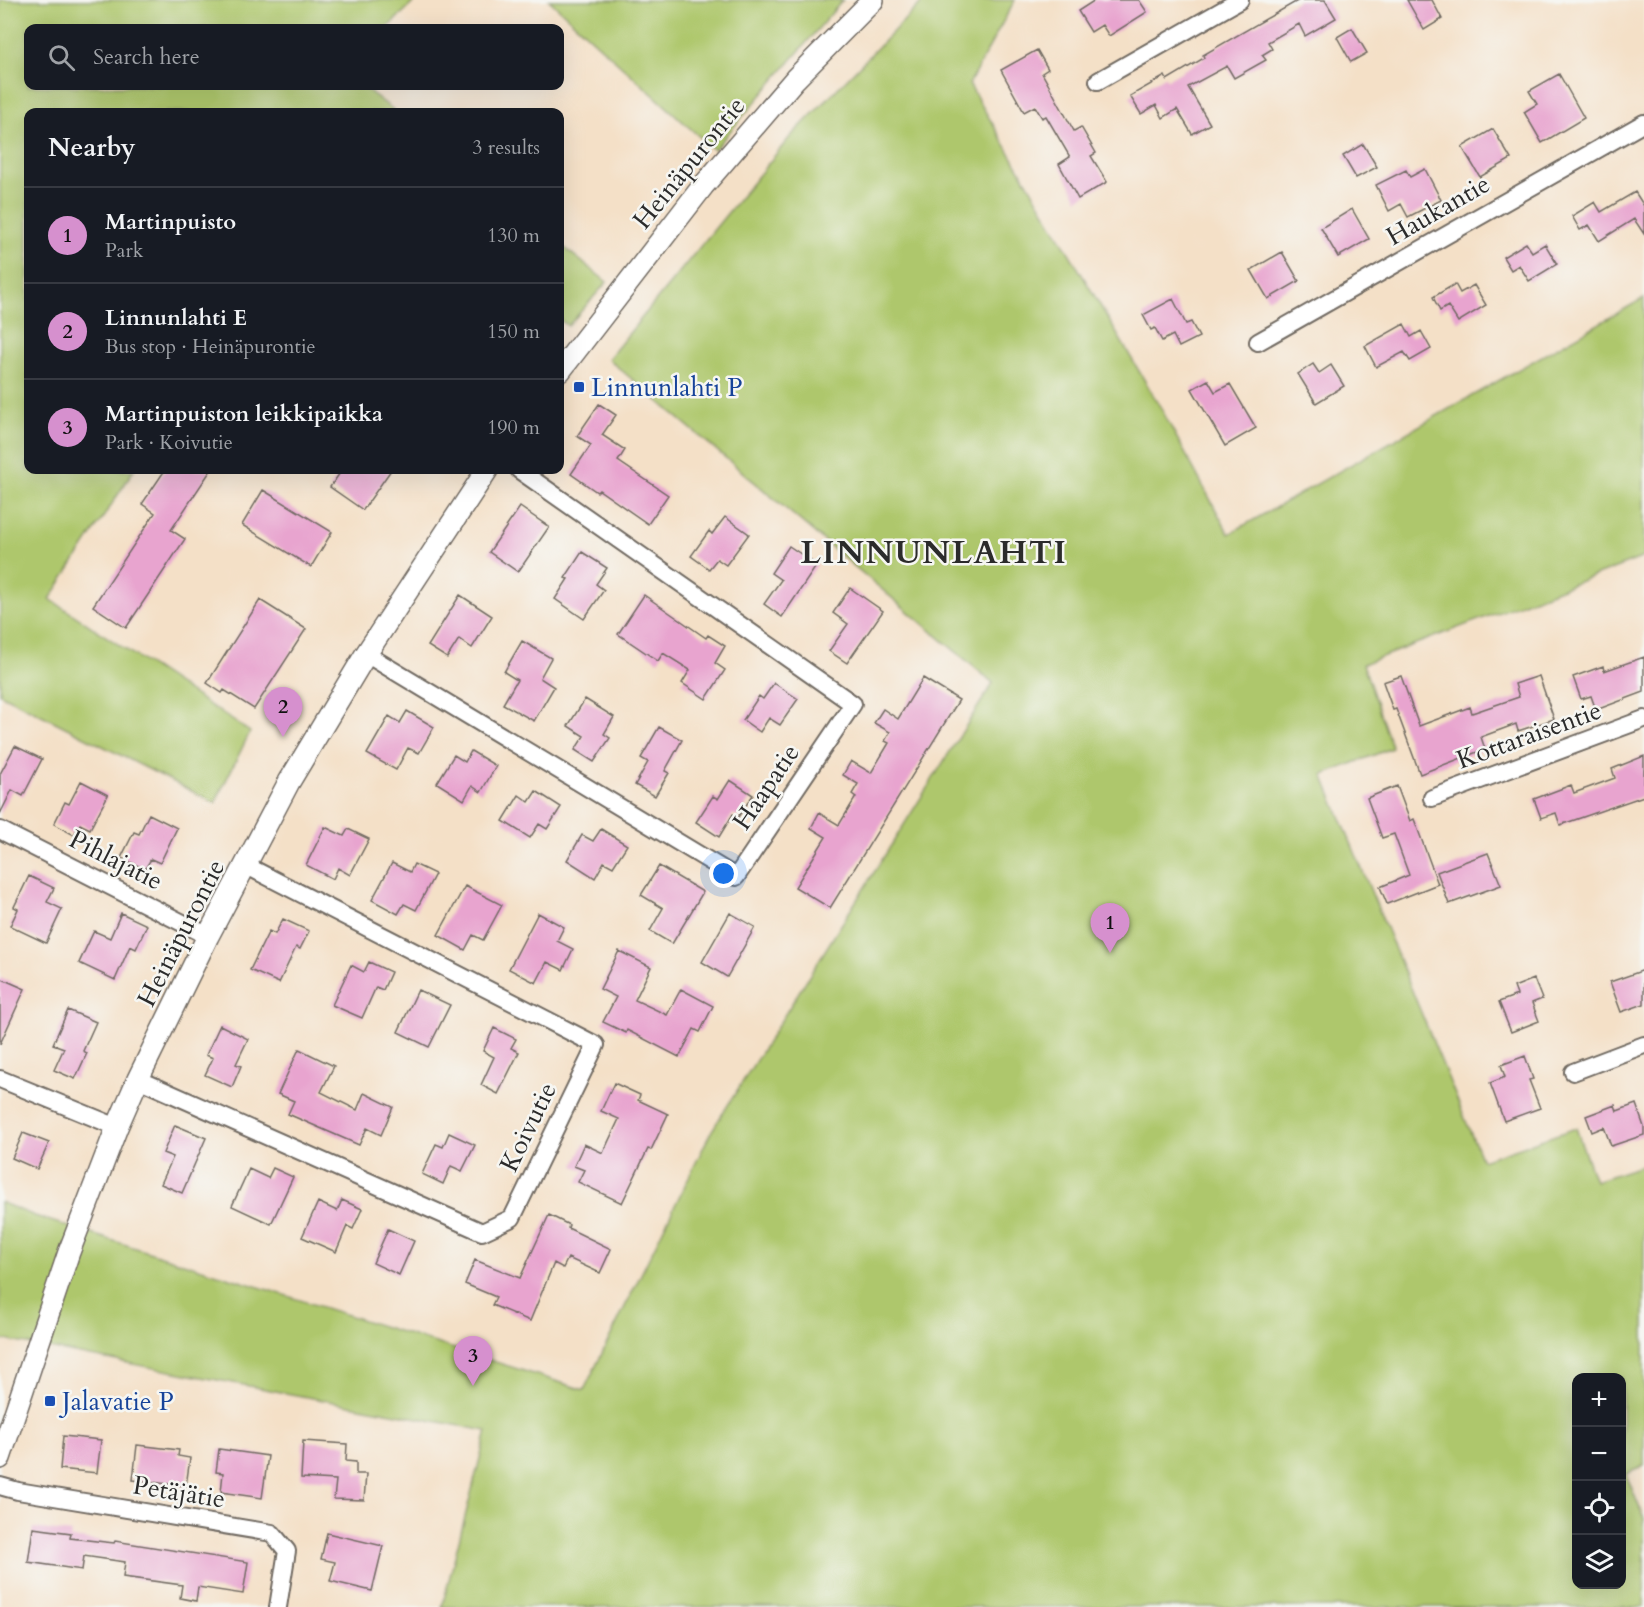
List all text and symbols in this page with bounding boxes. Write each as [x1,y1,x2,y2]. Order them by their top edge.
search box [24,24,564,90]
icon: search [45,41,78,74]
text: Search here [93,42,200,72]
street label: Heinäpurontie [625,89,753,237]
text: Nearby [48,130,136,165]
text: 3 results [472,134,540,161]
street label: Haukantie [1380,166,1496,254]
text: Martinpuisto [105,207,236,237]
text: 1 [62,222,73,249]
text: 130 m [487,222,540,249]
text: Park [105,237,143,264]
text: Linnunlahti E [105,303,247,333]
text: 2 [62,318,73,345]
text: 150 m [487,318,540,345]
text: Bus stop · Heinäpurontie [105,333,316,360]
place label: Linnunlahti P [591,370,743,405]
marker: Linnunlahti P [572,380,586,394]
text: Martinpuiston leikkipaikka [105,399,383,429]
text: 3 [62,414,73,441]
text: 190 m [487,414,540,441]
text: Park · Koivutie [105,429,233,456]
district label: LINNUNLAHTI [801,531,1067,575]
pin: 2 [264,688,302,737]
street label: Kottaraisentie [1452,693,1606,777]
street label: Haapatie [724,737,808,837]
street label: Pihlajatie [63,822,169,898]
street label: Heinäpurontie [129,853,233,1013]
your location [709,859,738,888]
pin: 1 [1090,904,1130,953]
street label: Koivutie [491,1076,565,1178]
pin: 3 [454,1336,492,1386]
map controls [1572,1373,1626,1589]
button: + [1572,1373,1626,1427]
place label: Jalavatie P [58,1384,174,1419]
marker: Jalavatie P [43,1394,57,1408]
button: − [1572,1427,1626,1481]
street label: Petäjätie [130,1467,228,1517]
button: locate [1572,1481,1626,1535]
button: layers [1572,1535,1626,1589]

